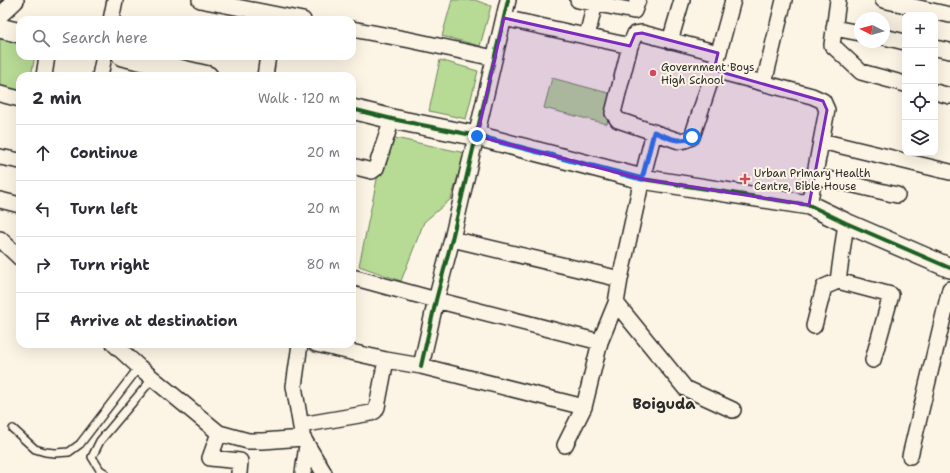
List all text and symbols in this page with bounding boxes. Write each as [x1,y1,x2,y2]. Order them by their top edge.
north arrow [854,12,890,48]
map controls [902,12,938,156]
button: + [902,12,938,48]
search box [16,16,356,60]
icon: search [30,27,52,49]
text: Search here [62,28,148,48]
button: − [902,48,938,84]
place label: Government Boys High School [661,60,755,88]
marker: Government Boys High School [648,68,658,78]
button: locate [902,84,938,120]
text: 2 min [32,87,82,109]
text: Walk · 120 m [258,90,340,107]
button: layers [902,120,938,156]
route end [468,127,486,145]
route start [683,128,701,146]
icon: ahead [32,142,54,164]
text: Continue [70,143,138,163]
text: 20 m [307,144,340,161]
place label: Urban Primary Health Centre, Bible House [754,166,871,194]
marker: Urban Primary Health Centre, Bible House [739,173,751,185]
icon: left [32,198,54,220]
text: Turn left [70,199,138,219]
text: 20 m [307,200,340,217]
icon: right [32,254,54,276]
text: Turn right [70,255,150,275]
text: 80 m [306,256,340,273]
icon: arrive [32,310,54,332]
text: Arrive at destination [70,311,238,331]
district label: Boiguda [632,394,696,414]

